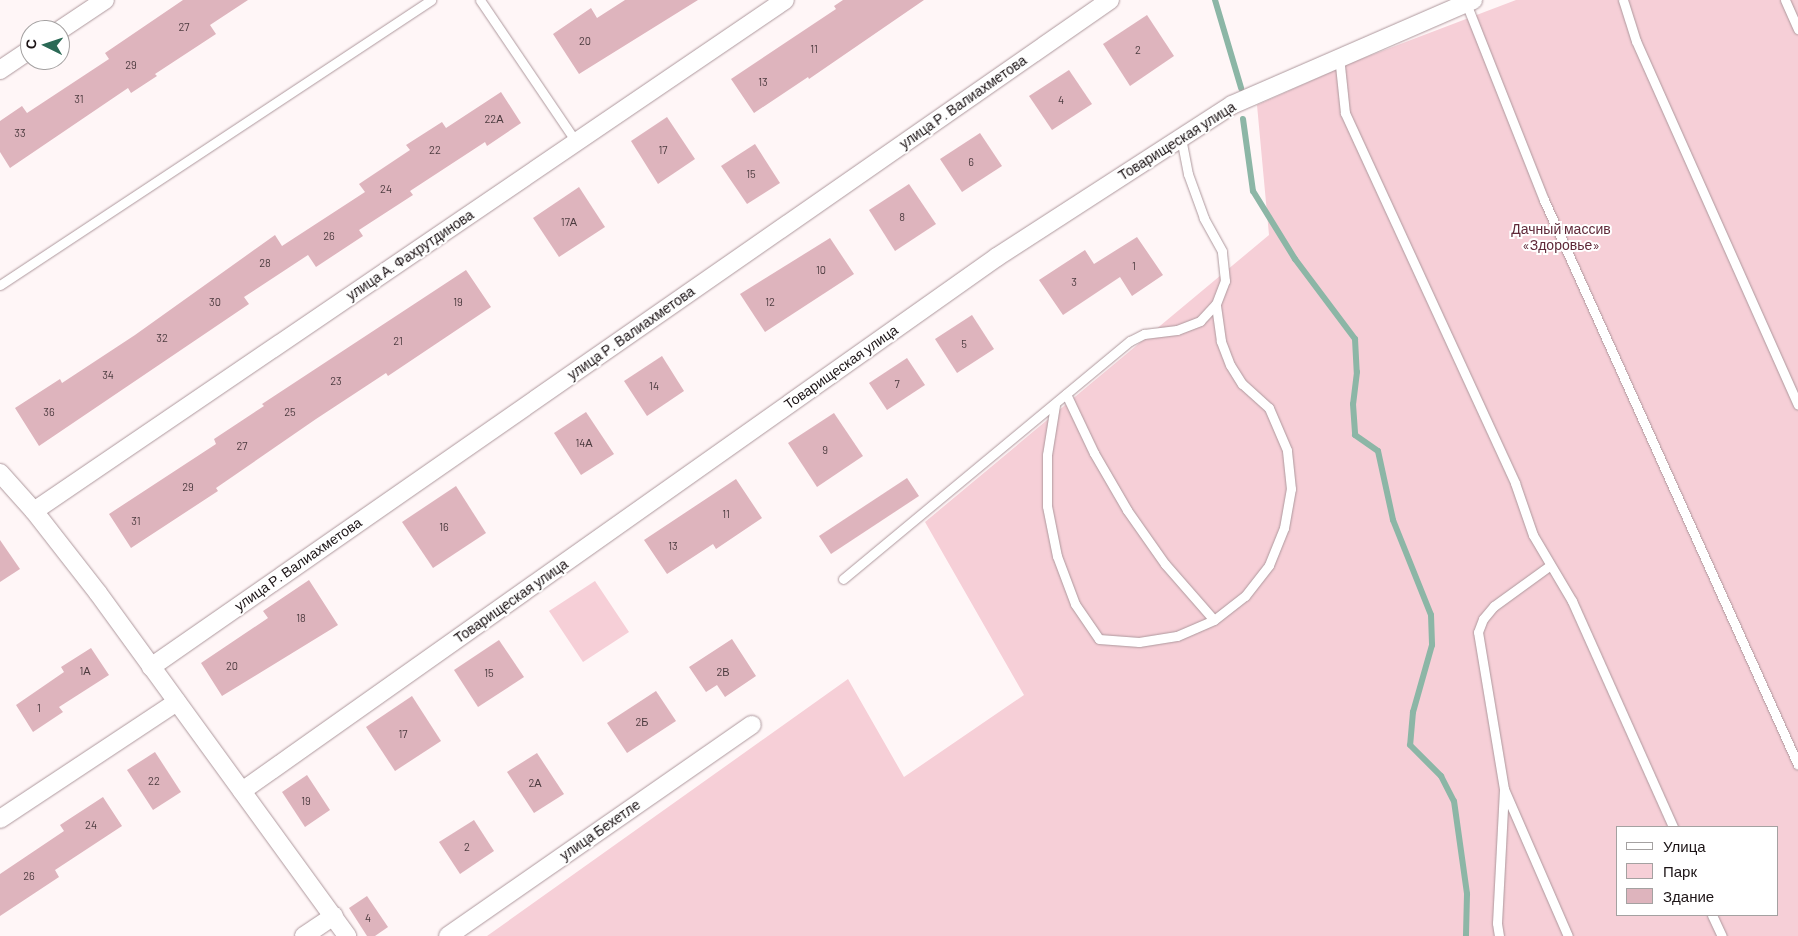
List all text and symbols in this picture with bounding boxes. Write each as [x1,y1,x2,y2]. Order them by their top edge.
north arrow [20,20,70,70]
house number: 27 [178,20,190,34]
house number: 20 [579,34,591,48]
text: С [22,38,39,50]
house number: 11 [810,42,818,56]
house number: 2 [1135,43,1141,57]
street label: улица Р. Валиахметова [896,52,1030,152]
house number: 29 [125,58,137,72]
house number: 13 [758,75,768,89]
house number: 31 [74,92,84,106]
house number: 4 [1058,93,1064,107]
street label: Товарищеская улица [1115,98,1239,184]
house number: 22А [484,112,504,126]
house number: 33 [14,126,26,140]
house number: 22 [429,143,441,157]
house number: 17 [658,143,668,157]
house number: 6 [968,155,974,169]
house number: 15 [746,167,756,181]
house number: 24 [380,182,392,196]
street label: улица А. Фахрутдинова [343,206,477,304]
house number: 8 [899,210,905,224]
house number: 17А [561,215,577,229]
park label: Дачный массив «Здоровье» [1511,221,1611,253]
house number: 26 [323,229,335,243]
house number: 28 [259,256,271,270]
house number: 1 [1132,259,1136,273]
house number: 10 [816,263,826,277]
house number: 3 [1071,275,1077,289]
street label: улица Р. Валиахметова [564,283,698,383]
house number: 30 [209,295,221,309]
house number: 19 [453,295,463,309]
house number: 12 [765,295,775,309]
street label: Товарищеская улица [781,321,901,413]
house number: 32 [156,331,168,345]
house number: 21 [393,334,403,348]
house number: 5 [961,337,967,351]
house number: 34 [102,368,114,382]
house number: 23 [330,374,342,388]
house number: 7 [894,377,900,391]
house number: 14 [649,379,659,393]
house number: 36 [43,405,55,419]
house number: 25 [284,405,296,419]
house number: 14А [575,436,593,450]
house number: 27 [236,439,248,453]
house number: 9 [822,443,828,457]
house number: 29 [182,480,194,494]
house number: 11 [722,507,730,521]
house number: 31 [131,514,141,528]
street label: улица Р. Валиахметова [231,514,365,614]
house number: 16 [439,520,449,534]
house number: 13 [668,539,678,553]
street label: Товарищеская улица [451,555,571,647]
house number: 18 [296,611,306,625]
house number: 20 [226,659,238,673]
house number: 1А [79,664,91,678]
house number: 2В [716,665,730,679]
house number: 15 [484,666,494,680]
house number: 1 [37,701,41,715]
house number: 2Б [635,715,649,729]
house number: 17 [398,727,408,741]
house number: 22 [148,774,160,788]
house number: 2А [528,776,542,790]
house number: 19 [301,794,311,808]
street label: улица Бехетле [557,796,643,864]
house number: 24 [85,818,97,832]
legend [1616,826,1778,916]
text: Улица [1663,837,1706,855]
house number: 2 [464,840,470,854]
text: Парк [1663,862,1697,880]
house number: 26 [23,869,35,883]
text: Здание [1663,887,1714,905]
house number: 4 [365,911,371,925]

